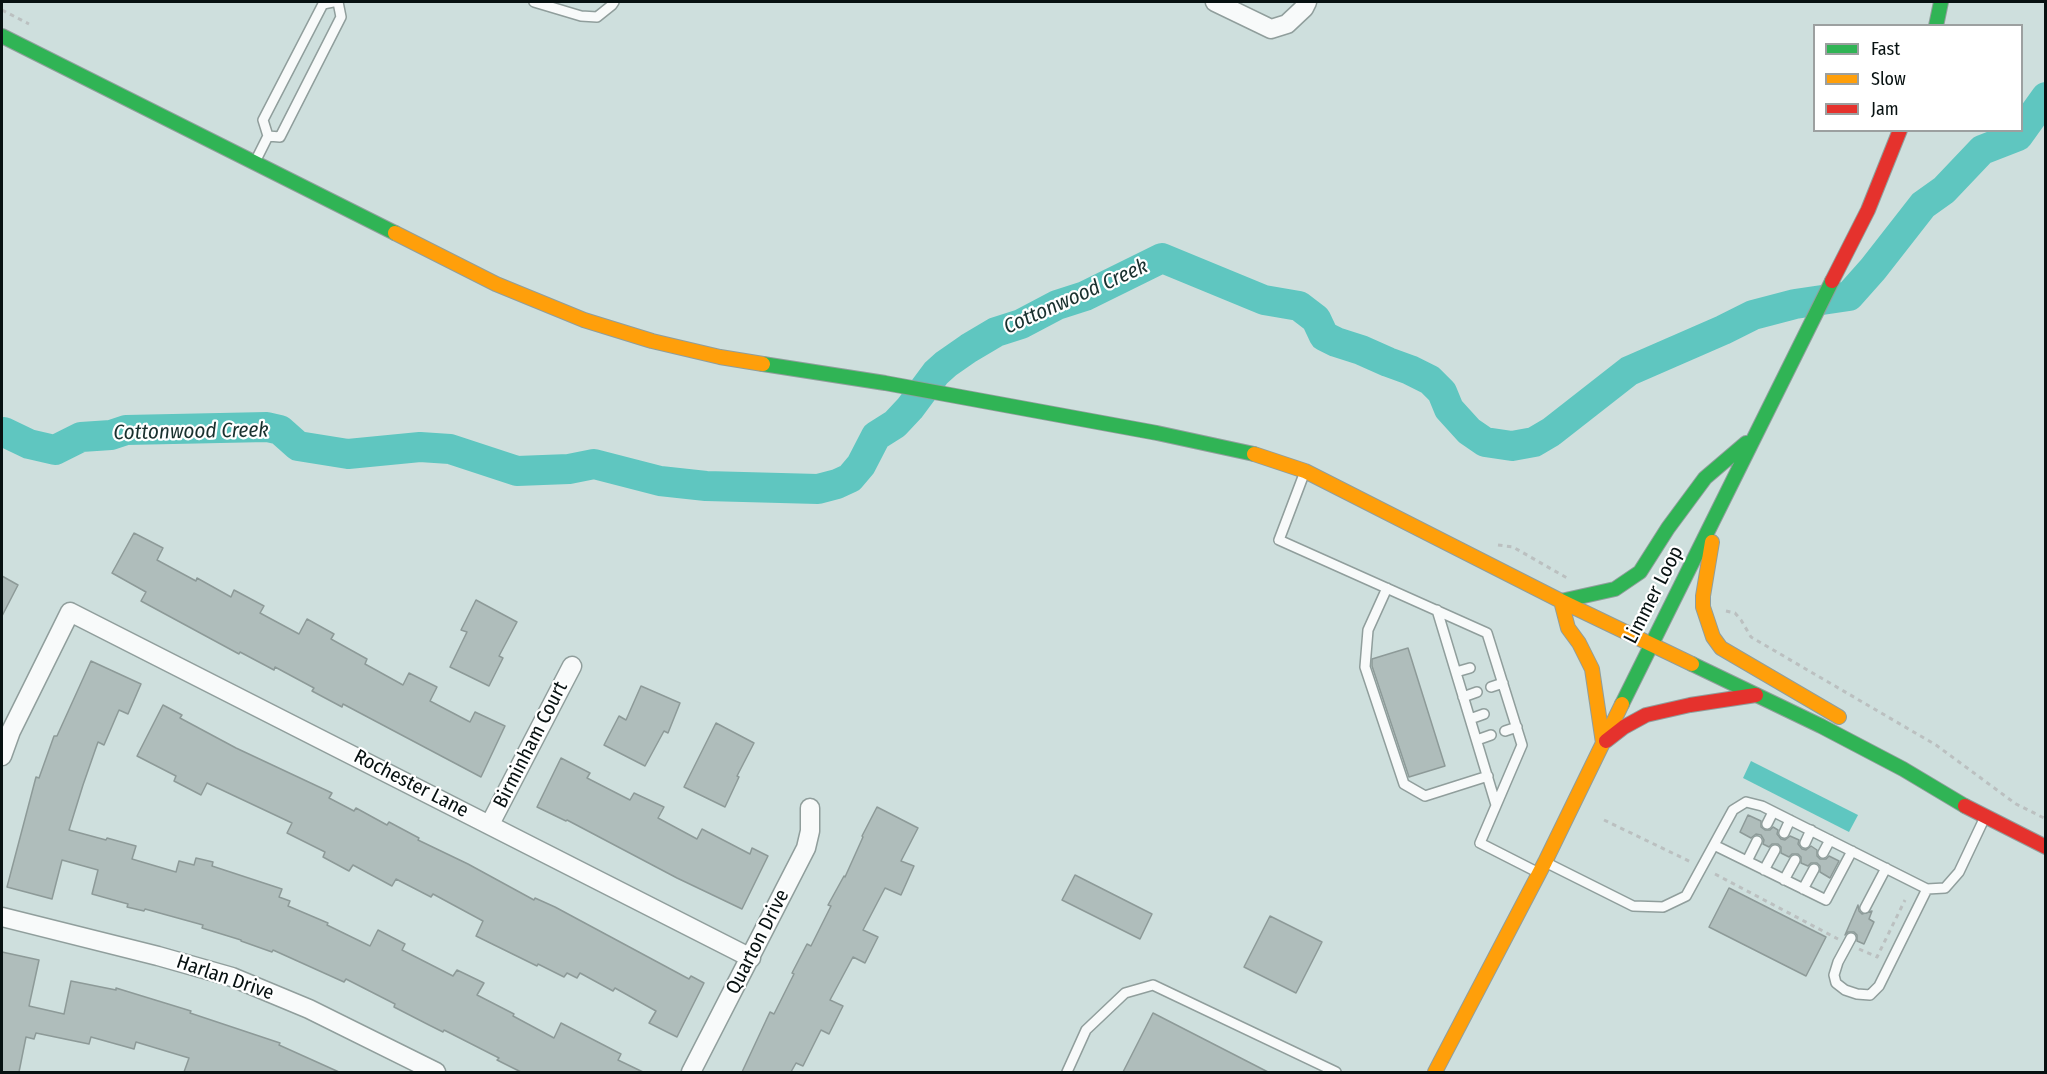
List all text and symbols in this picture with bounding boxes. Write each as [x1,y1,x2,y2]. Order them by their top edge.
legend [1813,24,2023,132]
text: Fast [1871,38,1900,60]
text: Slow [1871,68,1906,90]
text: Jam [1871,98,1899,120]
water label: Cottonwood Creek [1000,254,1152,340]
water label: Cottonwood Creek [113,418,269,446]
street label: Limmer Loop [1619,542,1689,648]
street label: Birminham Court [489,678,573,812]
street label: Rochester Lane [350,745,472,823]
street label: Quarton Drive [721,886,795,998]
street label: Harlan Drive [173,950,277,1006]

